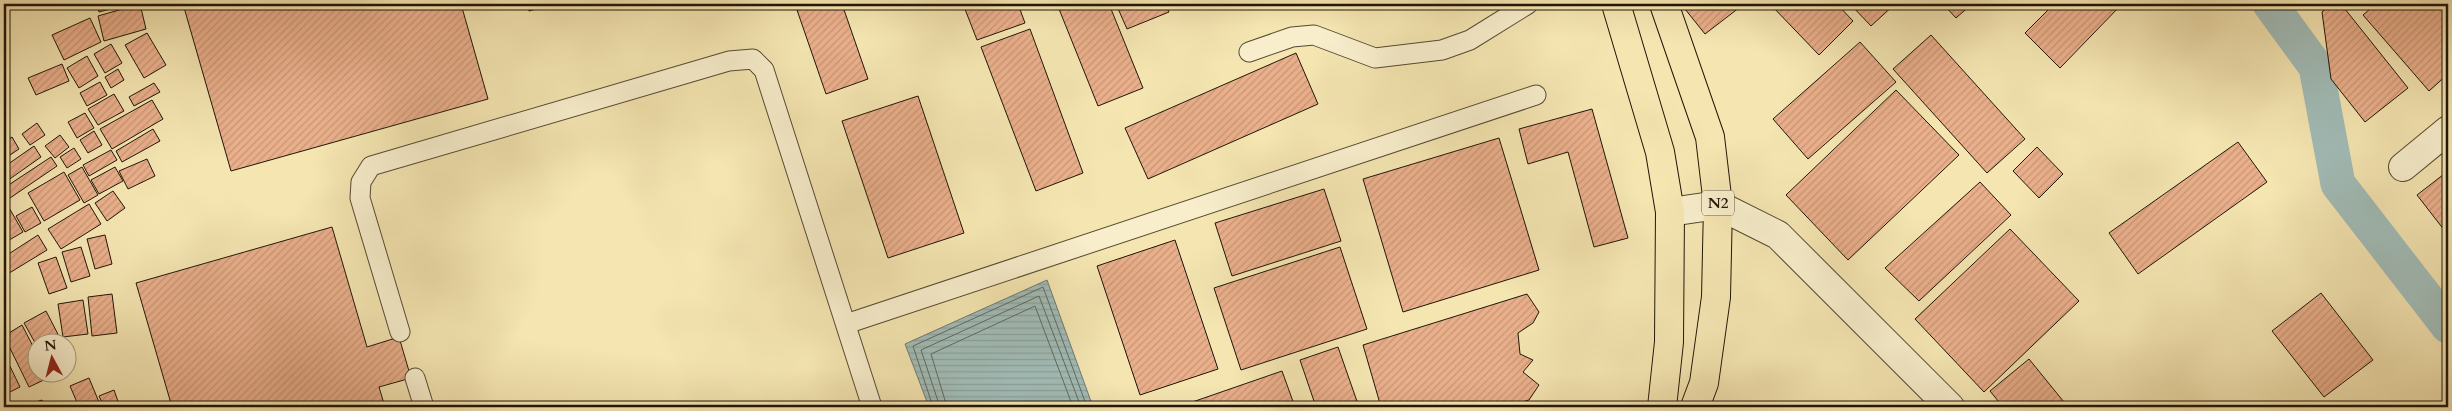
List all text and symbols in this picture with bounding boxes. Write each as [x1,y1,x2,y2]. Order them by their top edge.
road number: N2 [1702,190,1734,216]
north arrow [28,334,78,384]
text: N [43,335,58,356]

